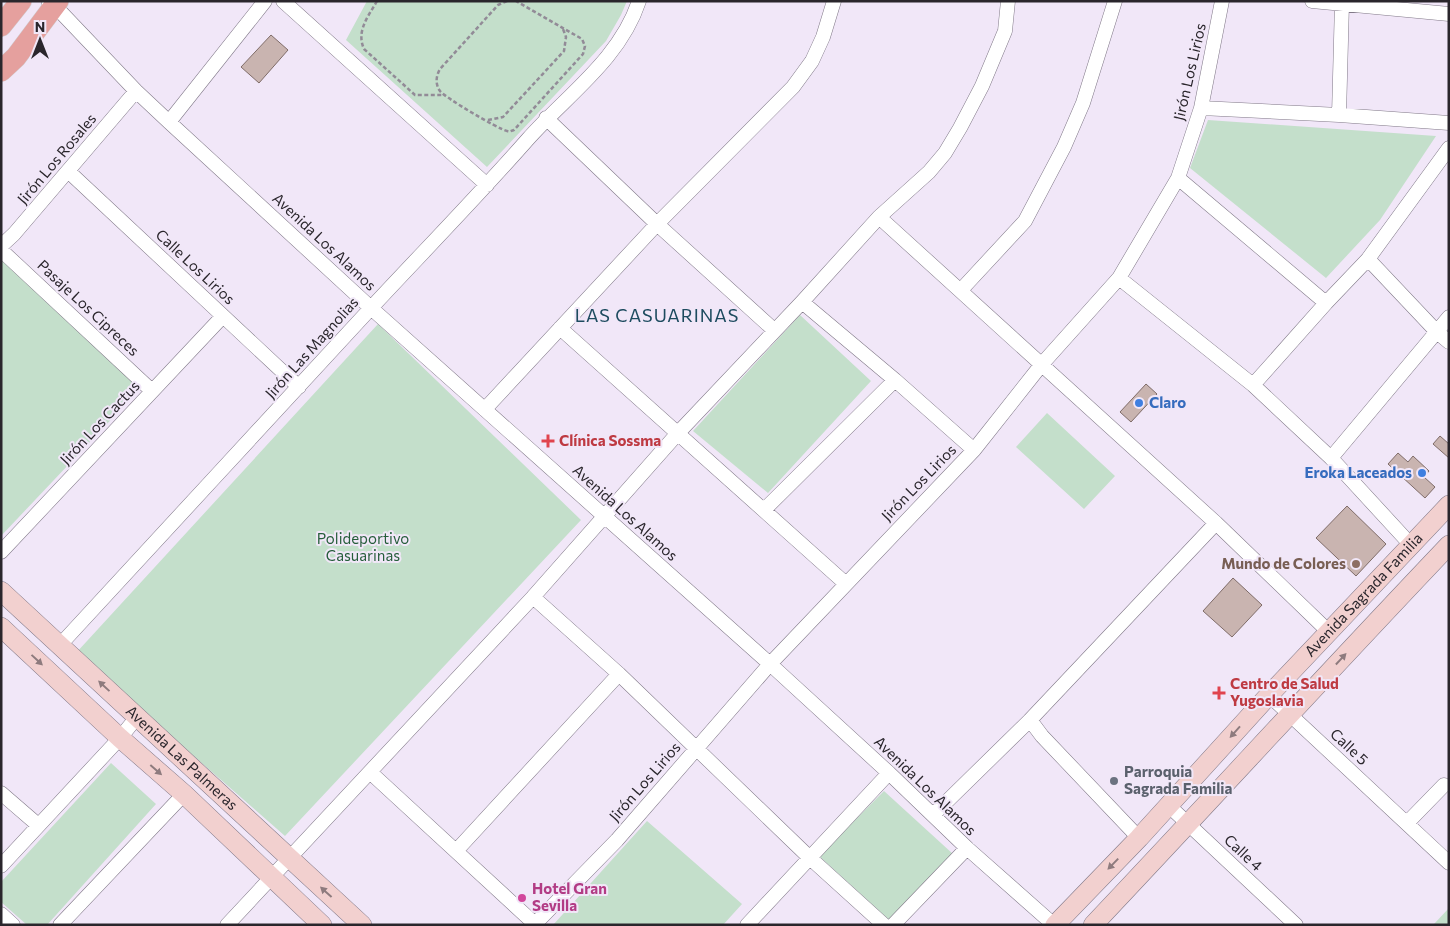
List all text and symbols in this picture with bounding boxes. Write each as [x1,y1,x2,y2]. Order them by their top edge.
north arrow [15,15,65,65]
text: N [35,18,45,35]
street label: Jirón Los Lirios [1169,21,1209,122]
street label: Jirón Los Rosales [13,109,100,207]
street label: Avenida Los Alamos [269,189,380,294]
street label: Calle Los Lirios [152,225,239,308]
street label: Pasaje Los Cipreces [34,256,143,359]
street label: Jirón Las Magnolias [261,293,362,402]
district label: LAS CASUARINAS [575,304,739,326]
street label: Jirón Los Cactus [56,376,143,468]
place label: Claro [1149,393,1186,411]
marker: Claro [1133,397,1145,409]
place label: Clínica Sossma [559,431,661,449]
marker: Clínica Sossma [541,434,555,448]
street label: Jirón Los Lirios [877,440,959,524]
street label: Avenida Los Alamos [570,460,682,564]
place label: Eroka Laceados [1304,463,1412,481]
marker: Eroka Laceados [1416,467,1428,479]
park label: Polideportivo Casuarinas [317,529,409,564]
street label: Avenida Sagrada Familia [1300,529,1426,660]
place label: Mundo de Colores [1221,554,1346,572]
marker: Mundo de Colores [1350,558,1362,570]
one-way arrow [1335,653,1347,665]
one-way arrow [30,654,42,666]
place label: Centro de Salud Yugoslavia [1230,674,1339,709]
one-way arrow [98,680,110,692]
marker: Centro de Salud Yugoslavia [1212,686,1226,700]
street label: Avenida Las Palmeras [123,701,242,814]
street label: Calle 5 [1327,724,1372,768]
one-way arrow [1229,725,1241,737]
street label: Avenida Los Alamos [871,732,981,839]
street label: Jirón Los Lirios [605,738,684,825]
place label: Parroquia Sagrada Familia [1124,762,1232,797]
one-way arrow [150,764,162,776]
marker: Parroquia Sagrada Familia [1108,775,1120,787]
street label: Calle 4 [1221,830,1266,874]
one-way arrow [1107,858,1119,870]
place label: Hotel Gran Sevilla [532,879,607,914]
one-way arrow [320,886,332,898]
marker: Hotel Gran Sevilla [516,892,528,904]

